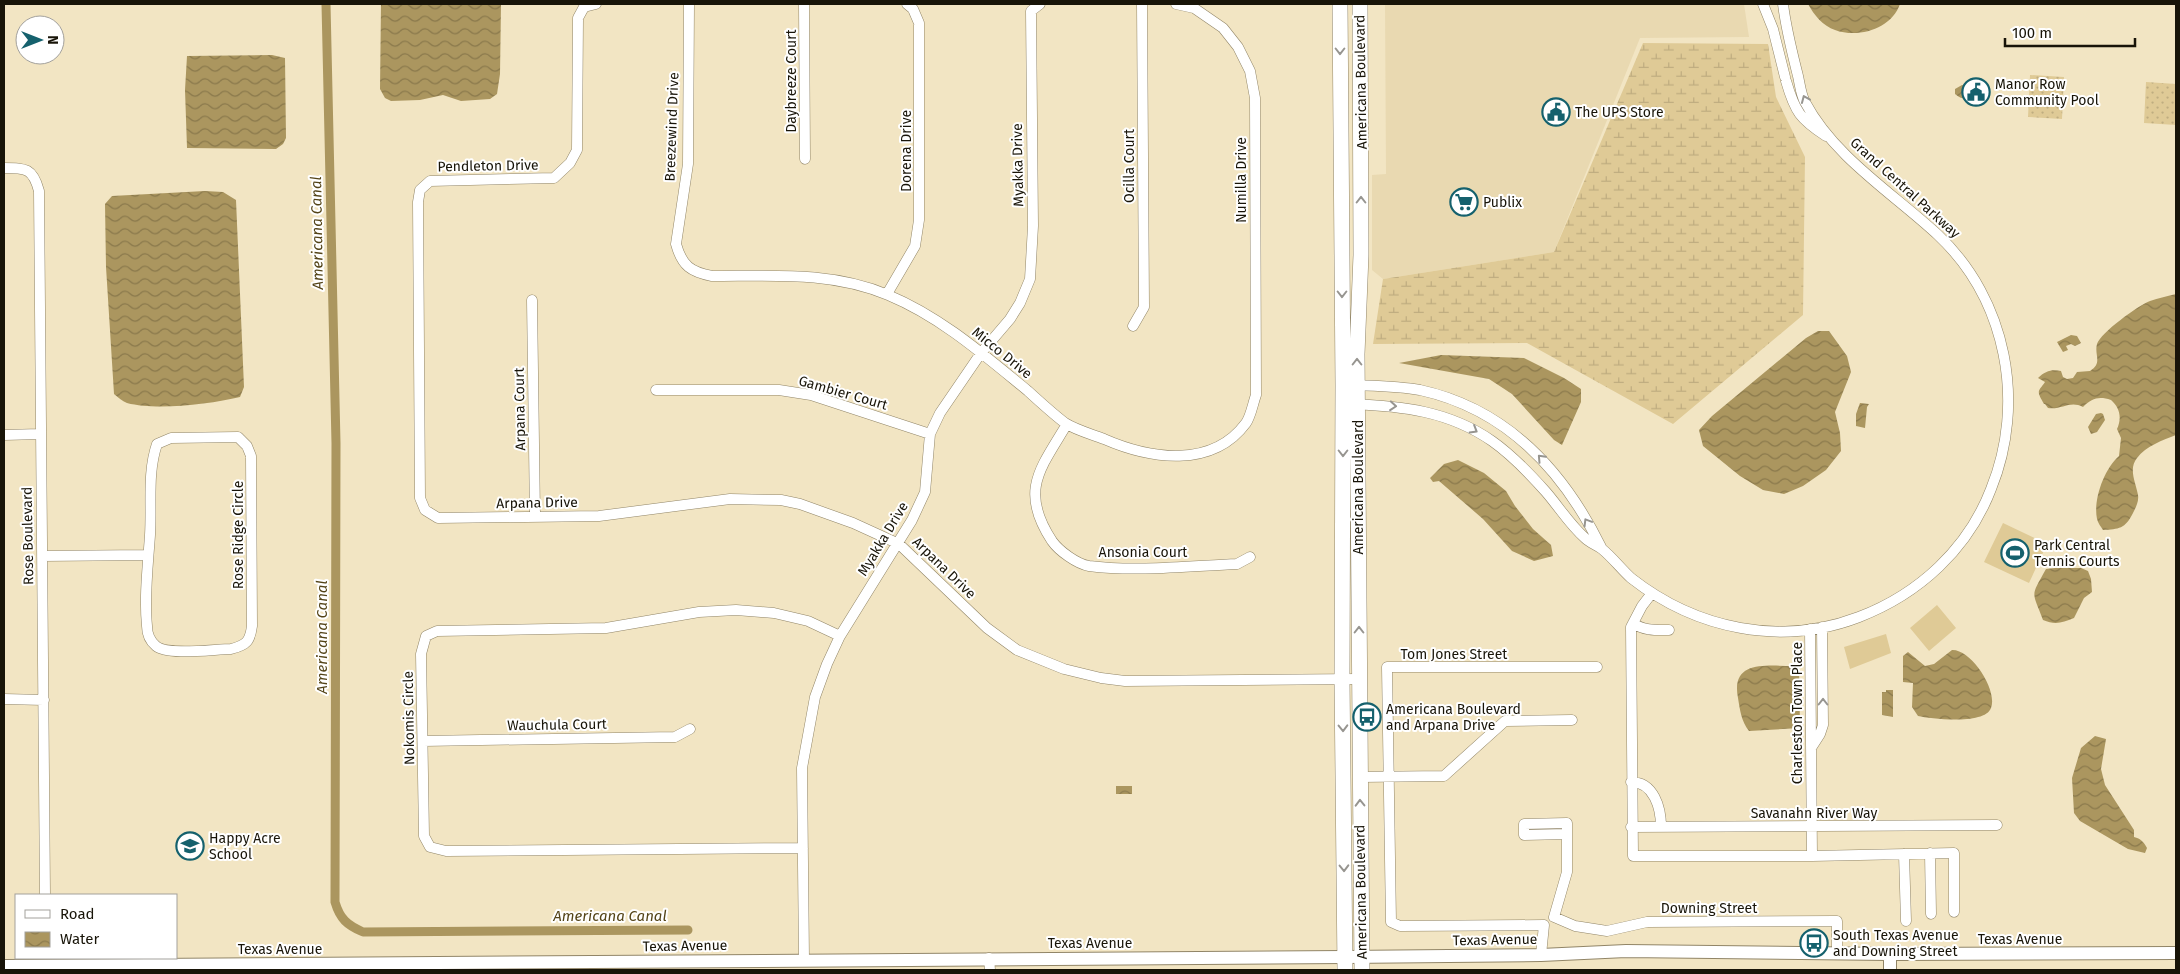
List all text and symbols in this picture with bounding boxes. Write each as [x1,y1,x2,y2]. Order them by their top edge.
street label: Americana Boulevard [1351,14,1371,150]
north arrow [15,15,65,65]
scale bar [2005,15,2135,47]
text: 100 m [2012,24,2052,42]
street label: Daybreeze Court [783,28,800,133]
text: N [44,35,61,45]
one-way arrow [1335,48,1345,55]
street label: Breezewind Drive [662,72,682,182]
place label: Manor Row Community Pool [1995,76,2099,109]
public building icon: Manor Row Community Pool [1961,77,1991,107]
one-way arrow [1801,95,1812,104]
public building icon: The UPS Store [1541,97,1571,127]
place label: The UPS Store [1575,104,1664,121]
street label: Dorena Drive [898,110,915,192]
street label: Myakka Drive [1009,123,1027,207]
street label: Ocilla Court [1121,128,1138,203]
street label: Grand Central Parkway [1847,134,1964,242]
street label: Numilla Drive [1233,137,1250,223]
street label: Pendleton Drive [437,157,539,175]
water label: Americana Canal [307,176,327,291]
supermarket icon: Publix [1449,187,1479,217]
place label: Publix [1483,194,1522,211]
one-way arrow [1356,196,1366,204]
one-way arrow [1337,290,1347,298]
street label: Micco Drive [969,324,1035,382]
one-way arrow [1352,358,1362,366]
street label: Arpana Court [511,366,529,451]
street label: Gambier Court [797,372,890,414]
one-way arrow [1389,400,1397,411]
street label: Americana Boulevard [1350,420,1367,554]
one-way arrow [1468,424,1477,434]
one-way arrow [1338,449,1348,457]
one-way arrow [1538,455,1547,464]
street label: Rose Ridge Circle [230,481,247,589]
street label: Rose Boulevard [19,487,37,585]
street label: Arpana Drive [496,494,578,512]
street label: Myakka Drive [854,499,912,579]
one-way arrow [1584,518,1594,527]
street label: Arpana Drive [909,534,979,602]
place label: Park Central Tennis Courts [2034,537,2120,570]
sports icon: Park Central Tennis Courts [2000,538,2030,568]
street label: Ansonia Court [1099,544,1188,561]
water label: Americana Canal [313,580,331,695]
one-way arrow [1354,626,1364,634]
street label: Charleston Town Place [1789,642,1806,784]
street label: Tom Jones Street [1401,646,1508,663]
street label: Nokomis Circle [400,671,418,765]
one-way arrow [1818,698,1828,706]
place label: Americana Boulevard and Arpana Drive [1386,701,1521,734]
bus stop icon: Americana Boulevard and Arpana Drive [1352,702,1382,732]
street label: Wauchula Court [507,716,608,734]
one-way arrow [1338,724,1348,732]
one-way arrow [1355,799,1365,806]
street label: Savanahn River Way [1751,805,1877,822]
street label: Americana Boulevard [1351,824,1371,960]
place label: Happy Acre School [209,830,281,863]
school or university icon: Happy Acre School [175,831,205,861]
one-way arrow [1339,864,1349,872]
legend [15,894,178,959]
street label: Downing Street [1661,900,1758,917]
text: Road [60,905,95,923]
water label: Americana Canal [552,907,667,925]
place label: South Texas Avenue and Downing Street [1833,927,1959,960]
bus stop icon: South Texas Avenue and Downing Street [1799,928,1829,958]
text: Water [60,930,99,948]
street label: Texas Avenue [1452,931,1538,949]
street label: Texas Avenue [1978,931,2062,948]
street label: Texas Avenue [1048,935,1132,952]
street label: Texas Avenue [642,937,728,955]
street label: Texas Avenue [238,941,322,958]

